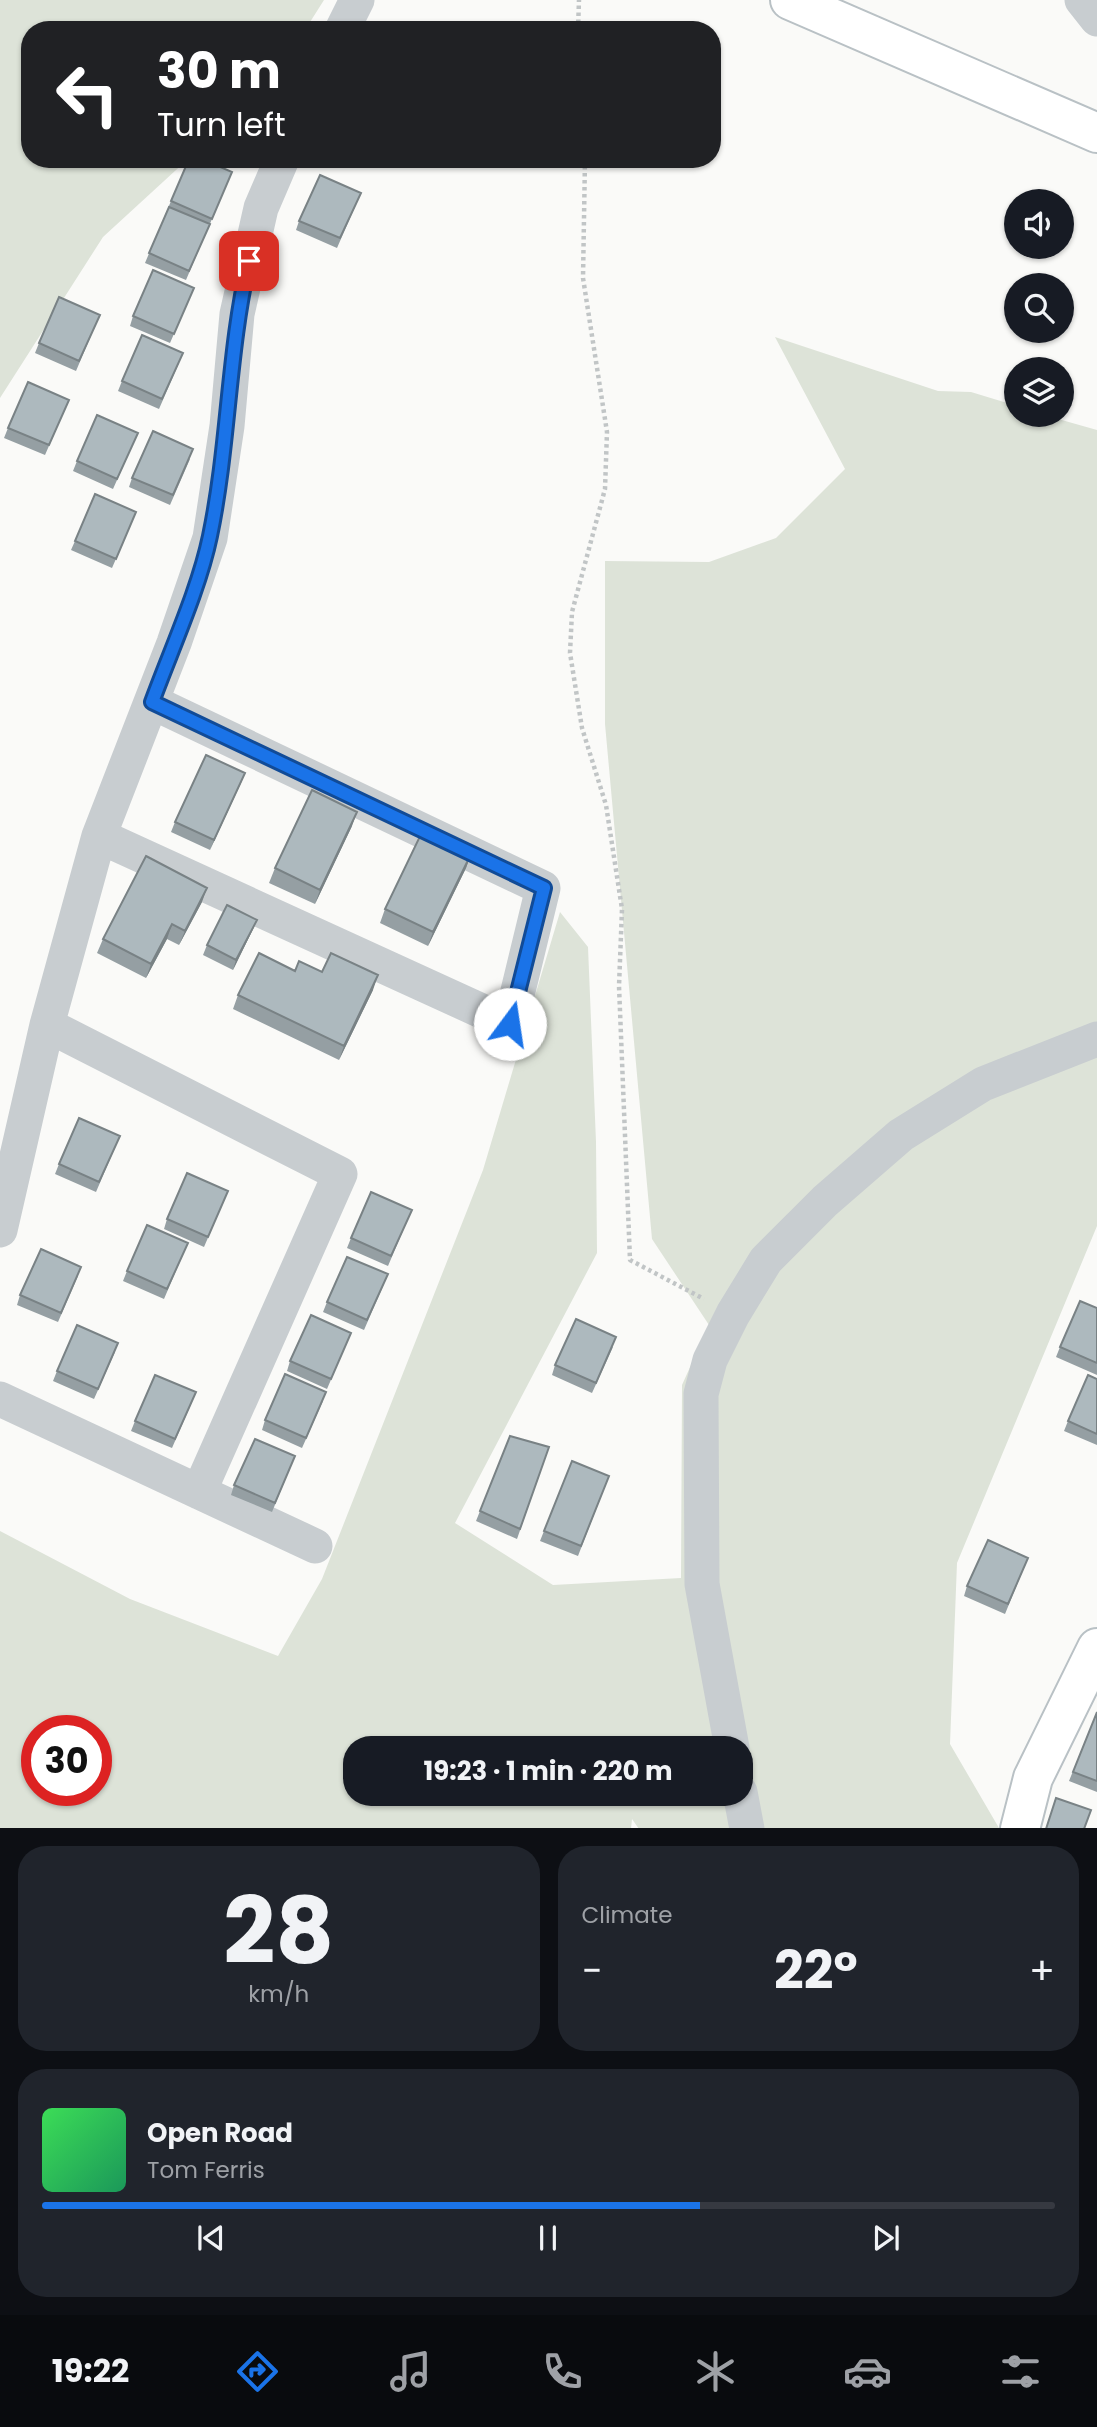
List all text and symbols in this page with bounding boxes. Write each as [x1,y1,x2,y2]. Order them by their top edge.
text: 30 m [157,37,281,105]
icon: left [42,49,133,140]
text: Turn left [157,102,286,147]
map controls [1004,189,1074,427]
button: sound [1004,189,1074,259]
pin [219,231,279,291]
icon: arrive [230,242,268,280]
button: search [1004,273,1074,343]
button: layers [1004,357,1074,427]
position arrow [473,987,547,1061]
speed limit sign: 30 [21,1715,112,1806]
text: 19:23 · 1 min · 220 m [423,1753,673,1789]
text: 28 [223,1867,334,1995]
text: Climate [582,1899,672,1931]
text: 22° [774,1934,857,2007]
text: − [582,1944,602,1997]
text: + [1029,1944,1055,1997]
text: km/h [248,1978,309,2010]
text: Open Road [147,2115,293,2151]
text: Tom Ferris [147,2154,265,2186]
icon: previous [192,2219,230,2257]
icon: pause [529,2219,567,2257]
icon: next [867,2219,905,2257]
icon: directions [233,2347,282,2396]
icon: music [386,2347,435,2396]
icon: phone [538,2347,587,2396]
icon: climate [691,2347,740,2396]
icon: car [843,2347,892,2396]
icon: filters [996,2347,1045,2396]
text: 19:22 [52,2348,129,2393]

